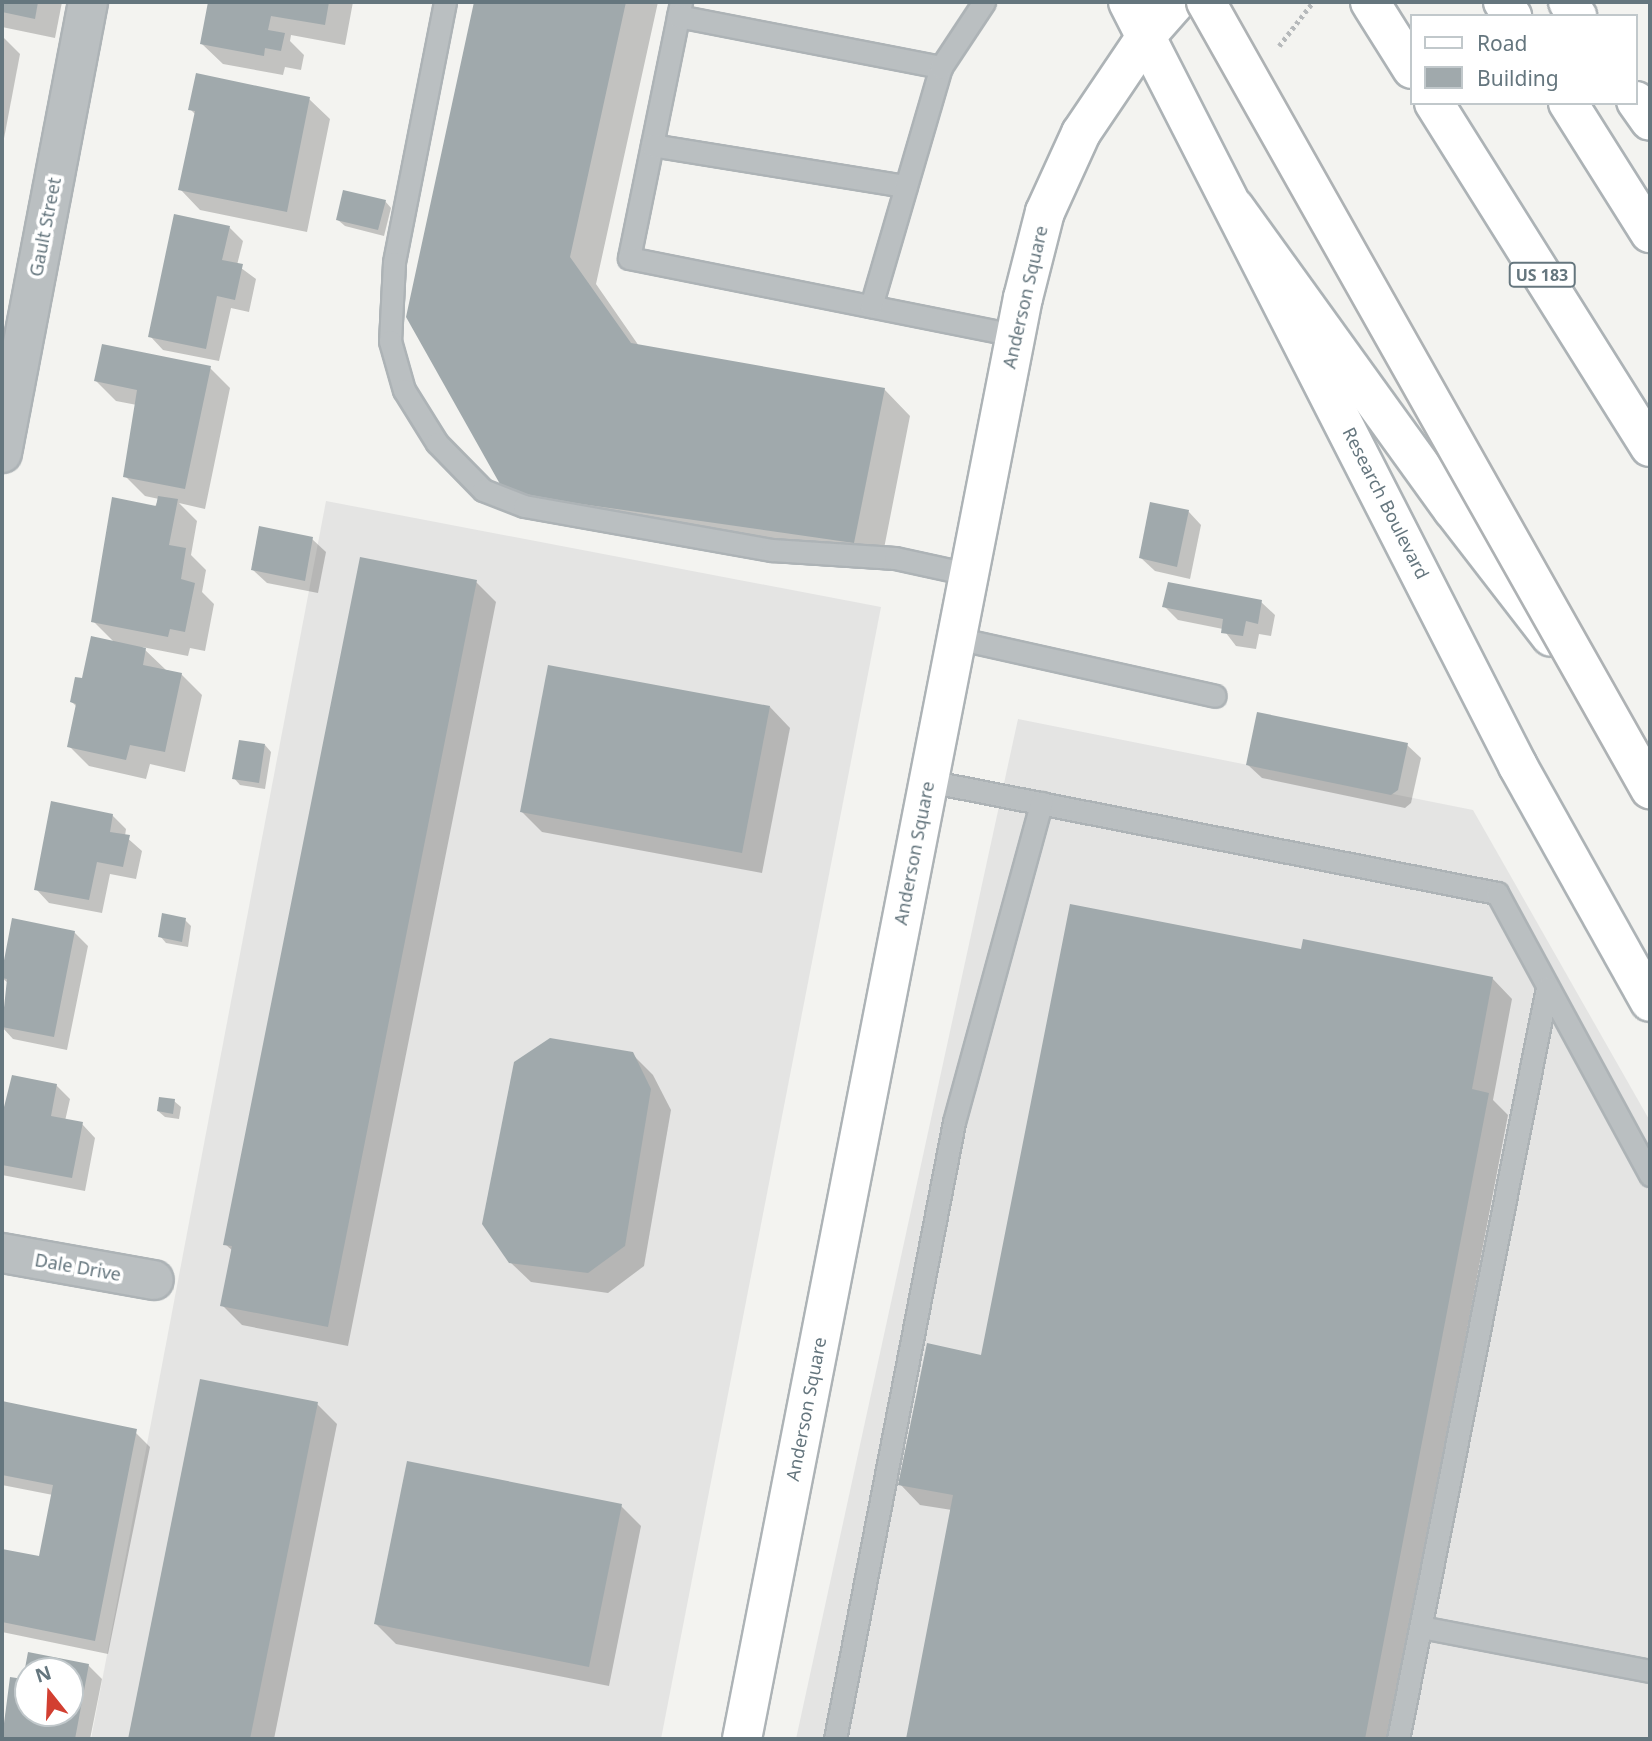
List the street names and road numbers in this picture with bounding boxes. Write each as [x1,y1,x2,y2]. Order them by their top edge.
street label: Gault Street [25,176,65,278]
street label: Anderson Square [998,223,1052,371]
road number: US 183 [1507,262,1577,288]
street label: Research Boulevard [1338,424,1434,582]
street label: Anderson Square [889,779,939,927]
street label: Dale Drive [33,1249,123,1285]
street label: Anderson Square [781,1335,831,1483]

